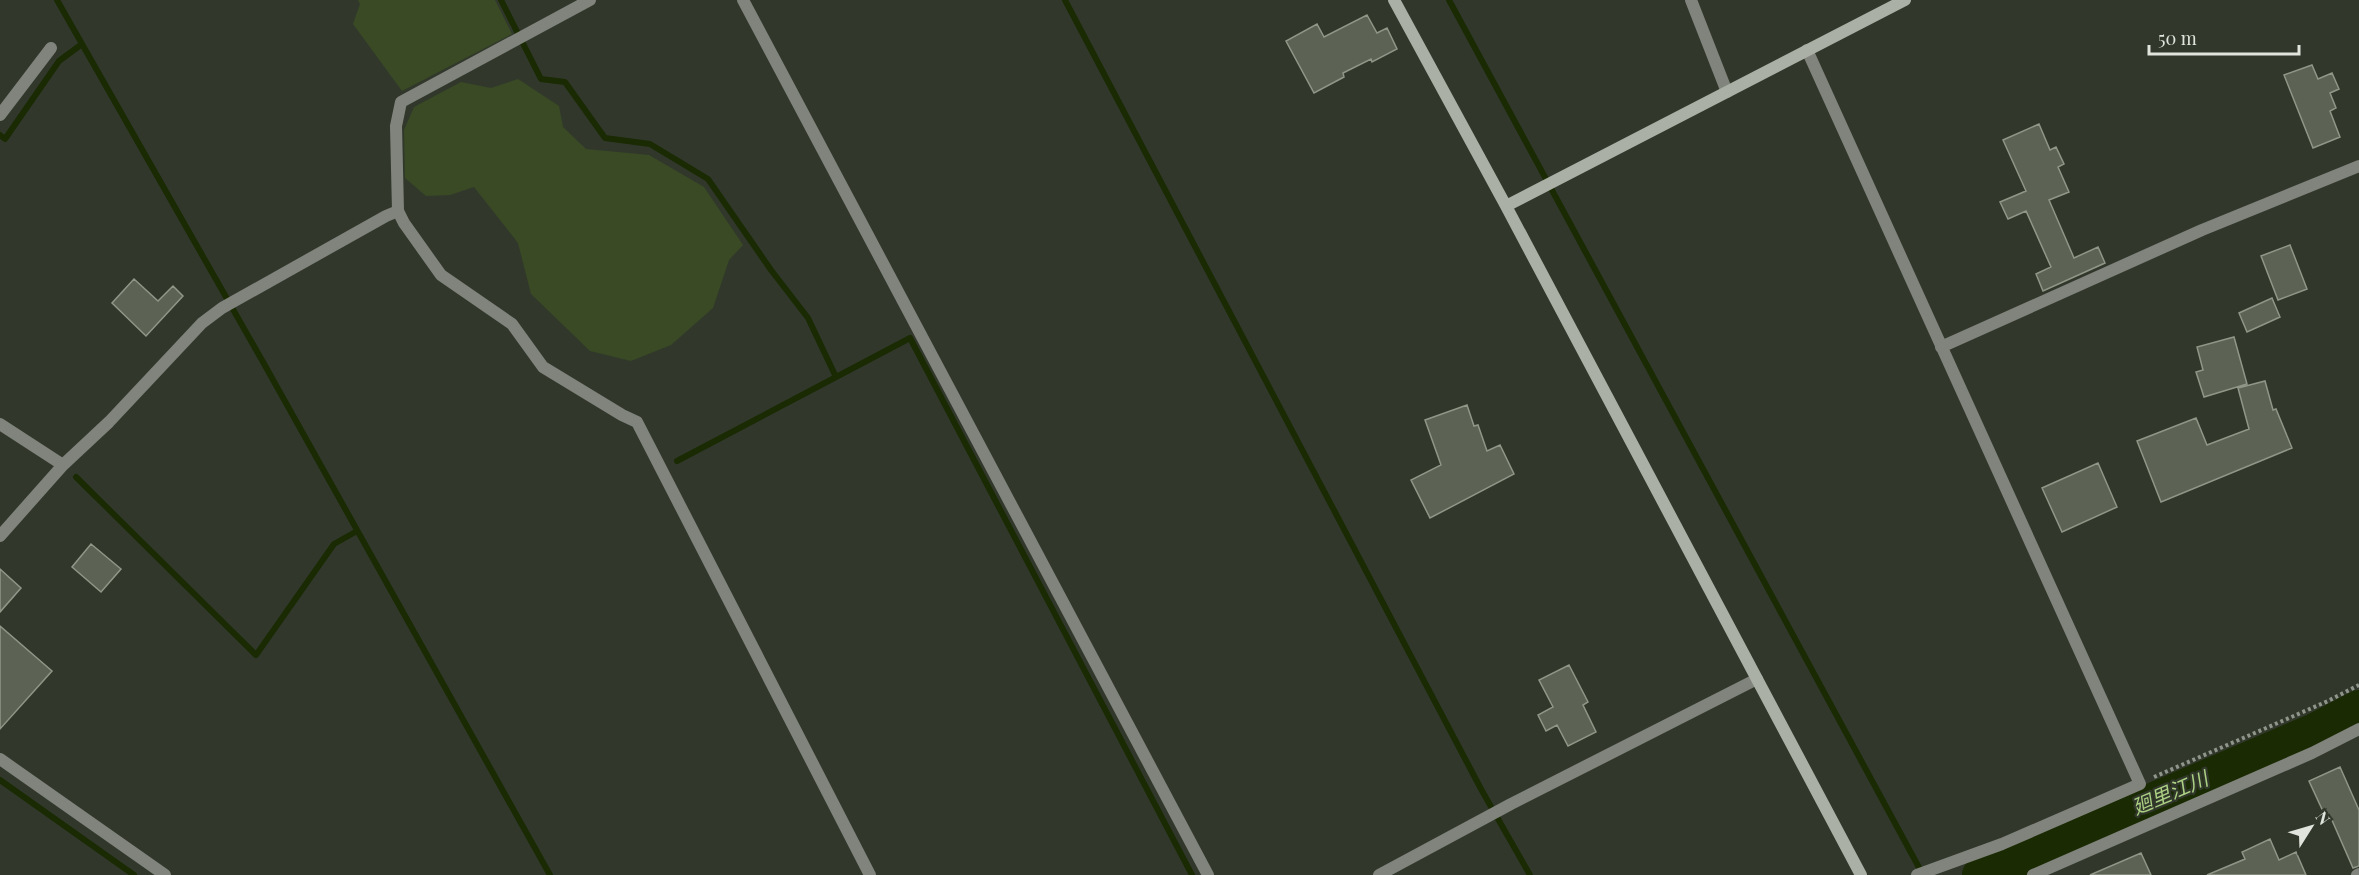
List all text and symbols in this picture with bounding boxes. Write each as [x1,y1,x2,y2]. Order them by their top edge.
scale bar [2149,18,2299,56]
text: 50 m [2158,26,2197,50]
water label: 廻里江川 [2127,763,2213,820]
north arrow [2281,797,2341,857]
text: N [2312,807,2336,829]

